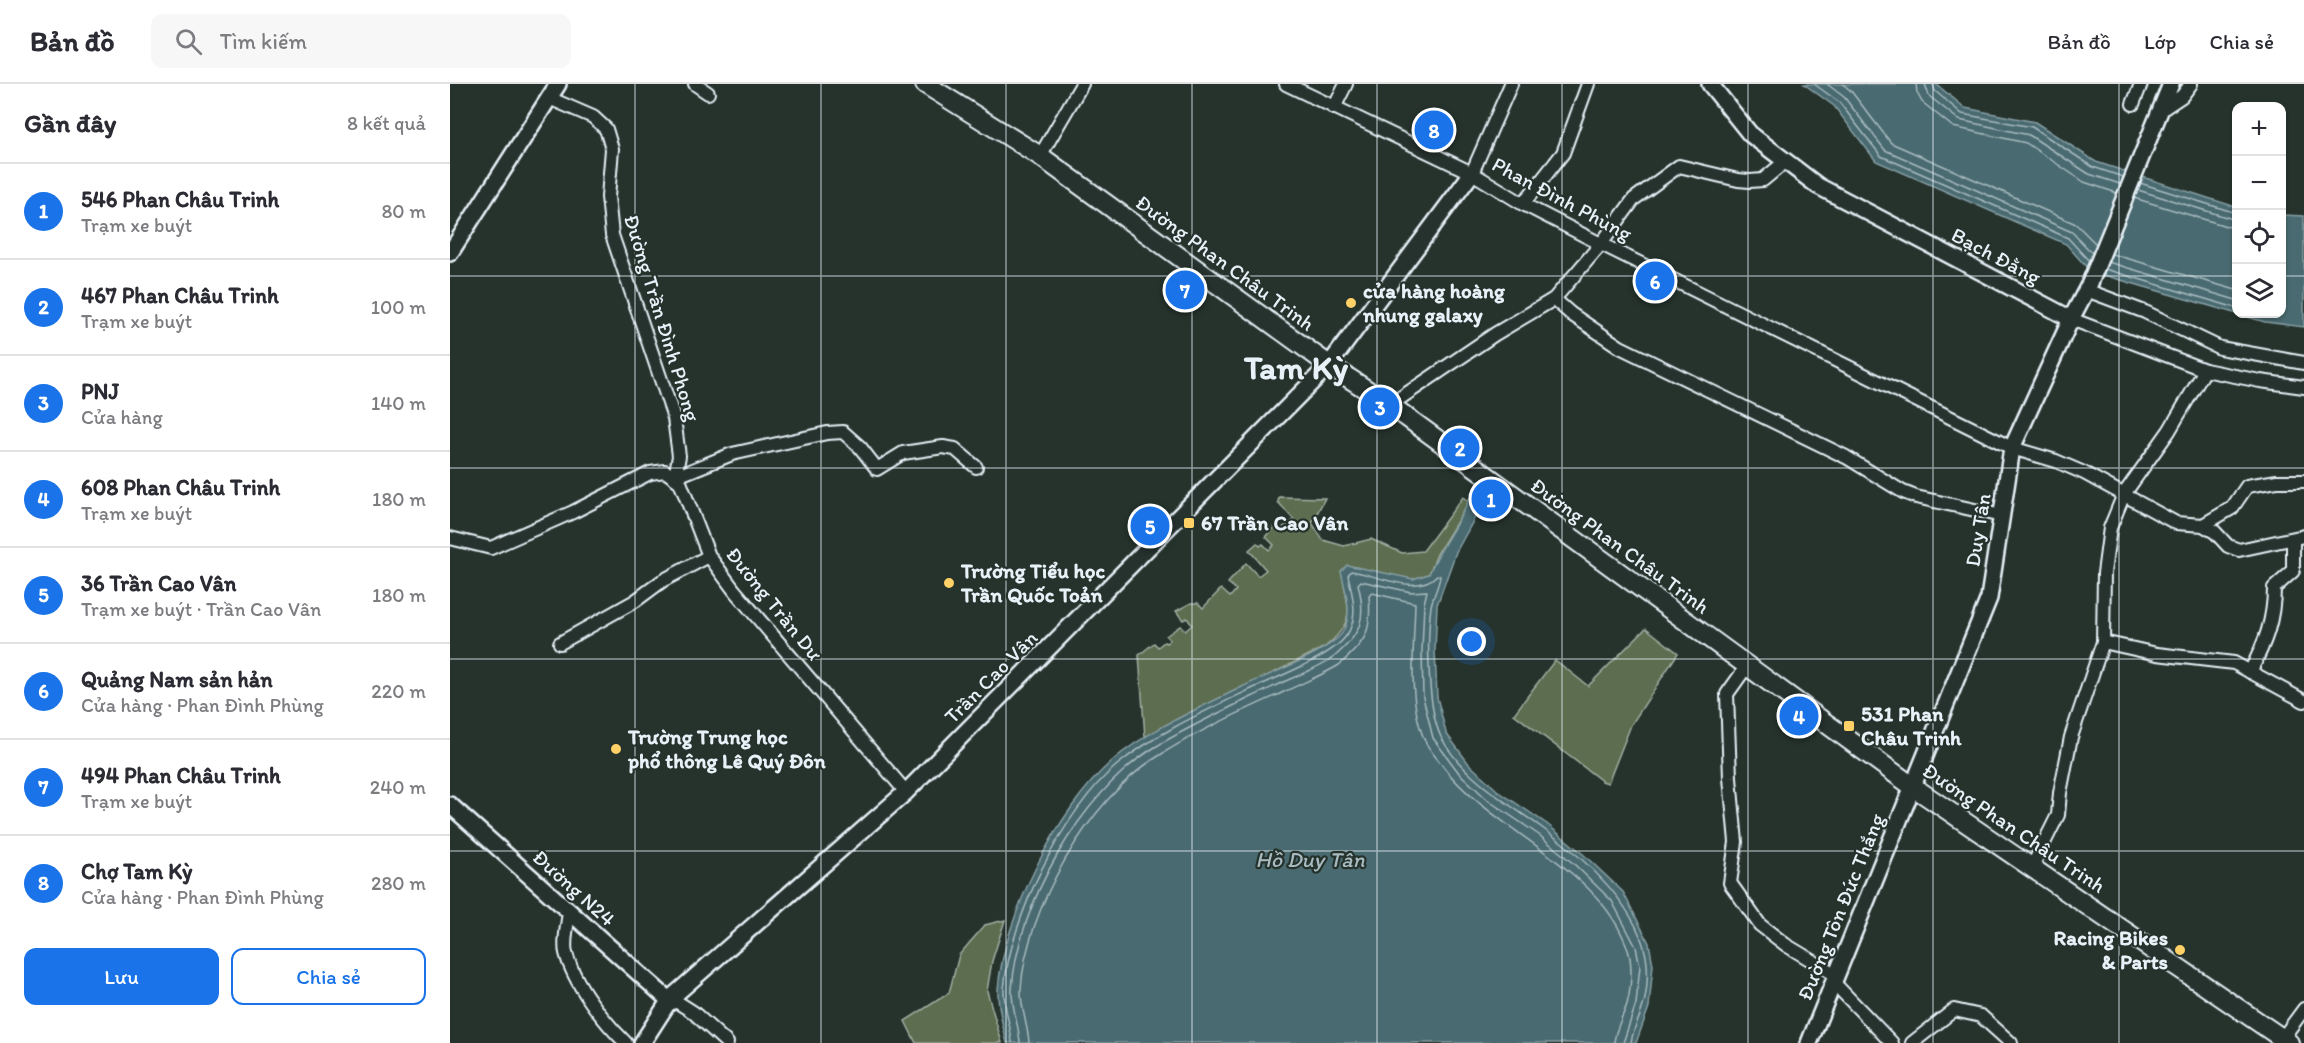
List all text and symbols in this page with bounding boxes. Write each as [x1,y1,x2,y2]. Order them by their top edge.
search box [151,14,571,68]
text: Bản đồ [30,24,115,58]
icon: search [172,25,205,58]
text: Tìm kiếm [220,28,307,55]
text: Bản đồ [2047,29,2111,54]
text: Lớp [2144,29,2176,54]
text: Chia sẻ [2209,29,2274,54]
map controls [2232,102,2286,318]
button: + [2232,102,2286,156]
text: Gần đây [24,107,116,139]
pin: 8 [1414,108,1454,152]
text: 8 kết quả [347,111,426,135]
street label: Phan Đình Phùng [1488,151,1637,246]
button: − [2232,156,2286,210]
text: 546 Phan Châu Trinh [81,186,279,213]
street label: Đường Phan Châu Trinh [1131,189,1320,336]
text: 1 [39,199,48,223]
text: 80 m [381,199,426,223]
button: locate [2232,210,2286,264]
street label: Đường Trần Đình Phong [619,211,706,425]
text: Trạm xe buýt [81,213,192,237]
street label: Bạch Đằng [1947,222,2045,290]
pin: 6 [1636,258,1674,304]
button: layers [2232,264,2286,318]
pin: 7 [1166,268,1204,312]
place label: cửa hàng hoàng nhung galaxy [1362,278,1506,328]
text: 467 Phan Châu Trinh [81,282,279,309]
text: 2 [38,295,49,319]
text: 100 m [371,295,426,319]
marker: cửa hàng hoàng nhung galaxy [1344,296,1358,310]
text: Trạm xe buýt [81,309,192,333]
district label: Tam Kỳ [1243,348,1348,387]
text: PNJ [81,378,119,405]
pin: 3 [1360,384,1400,430]
text: 3 [38,391,49,415]
text: 140 m [371,391,426,415]
text: Cửa hàng [81,405,163,429]
pin: 2 [1440,426,1480,470]
street label: Đường Phan Châu Trinh [1526,472,1715,619]
text: 608 Phan Châu Trinh [81,474,280,501]
pin: 1 [1472,476,1510,522]
text: 4 [37,487,50,511]
text: 180 m [372,487,426,511]
street label: Duy Tân [1959,491,1996,568]
text: Trạm xe buýt [81,501,192,525]
pin: 5 [1130,504,1170,548]
place label: 67 Trần Cao Vân [1201,510,1349,535]
marker: 67 Trần Cao Vân [1182,516,1196,530]
street label: Đường Trần Dư [721,542,828,666]
place label: Trường Tiểu học Trần Quốc Toản [960,558,1106,607]
text: 36 Trần Cao Vân [81,570,237,597]
marker: Trường Tiểu học Trần Quốc Toản [942,576,956,590]
text: 5 [38,583,49,607]
text: 180 m [372,583,426,607]
text: Trạm xe buýt · Trần Cao Vân [81,597,321,621]
street label: Trần Cao Vân [939,625,1042,728]
your location [1457,627,1486,656]
text: Quảng Nam sản hản [81,666,273,693]
text: 6 [38,679,49,703]
text: 220 m [371,679,426,703]
text: Cửa hàng · Phan Đình Phùng [81,693,324,717]
pin: 4 [1780,694,1818,738]
place label: 531 Phan Châu Trinh [1861,701,1962,750]
marker: 531 Phan Châu Trinh [1842,719,1856,733]
place label: Trường Trung học phổ thông Lê Quý Đôn [627,724,826,774]
marker: Trường Trung học phổ thông Lê Quý Đôn [609,742,623,756]
street label: Đường Phan Châu Trinh [1918,757,2111,898]
text: 494 Phan Châu Trinh [81,762,281,789]
text: 7 [39,775,48,799]
text: 240 m [370,775,426,799]
text: Trạm xe buýt [81,789,192,813]
street label: Đường Tôn Đức Thắng [1792,810,1890,1004]
street label: Đường N24 [528,844,621,931]
water label: Hồ Duy Tân [1256,846,1365,873]
text: Chợ Tam Kỳ [81,858,192,885]
text: 8 [38,871,49,895]
text: 280 m [371,871,426,895]
text: Cửa hàng · Phan Đình Phùng [81,885,324,909]
place label: Racing Bikes & Parts [2054,925,2168,974]
marker: Racing Bikes & Parts [2173,943,2187,957]
button: Lưu [24,948,219,1005]
button: Chia sẻ [231,948,426,1005]

